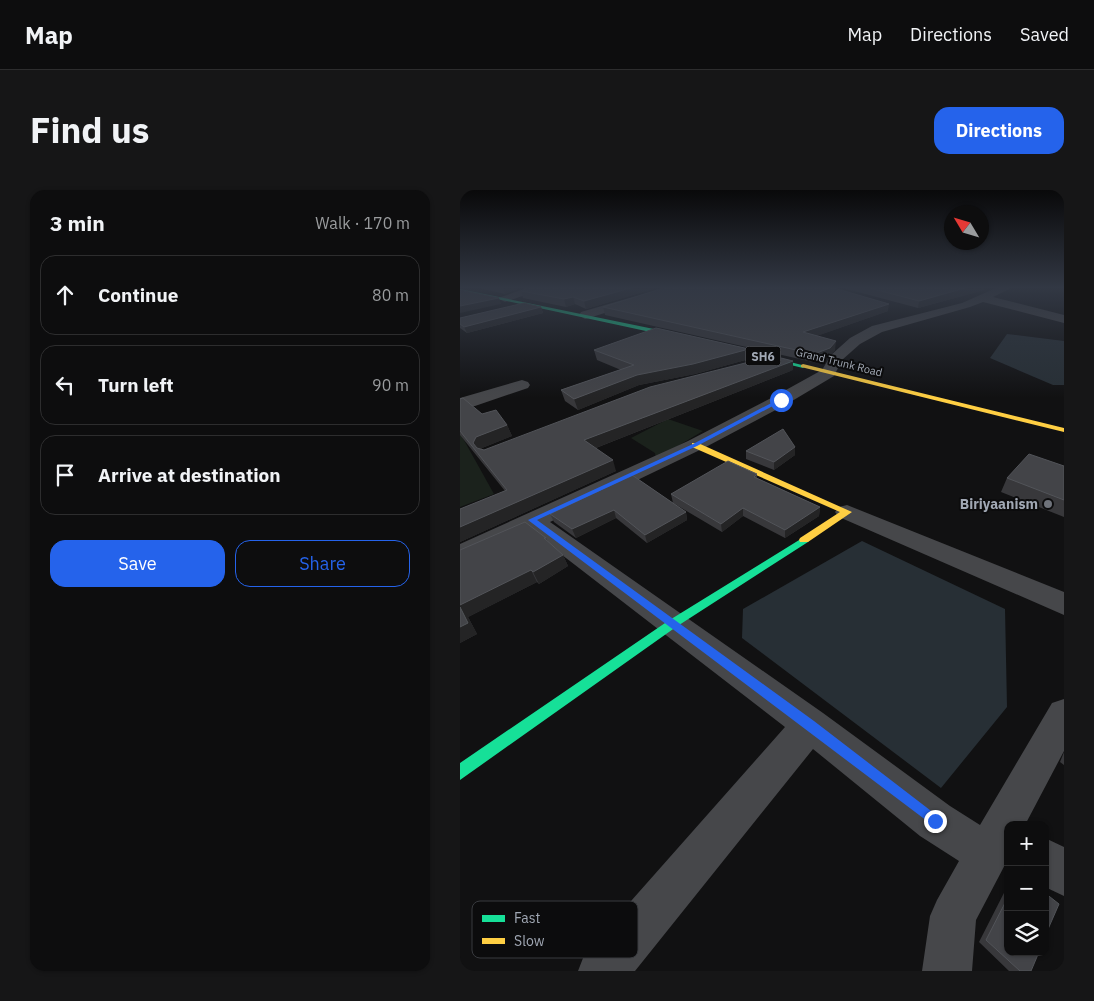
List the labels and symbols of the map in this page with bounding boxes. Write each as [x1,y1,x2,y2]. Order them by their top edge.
north arrow [944,205,989,250]
street label: Grand Trunk Road [794,344,884,380]
road number: SH6 [746,347,780,366]
route start [770,389,793,412]
place label: Biriyaanism [960,495,1038,513]
marker: Biriyaanism [1042,498,1054,510]
route end [924,810,947,833]
legend [472,901,638,958]
text: Fast [514,909,540,927]
text: Slow [514,932,545,950]

